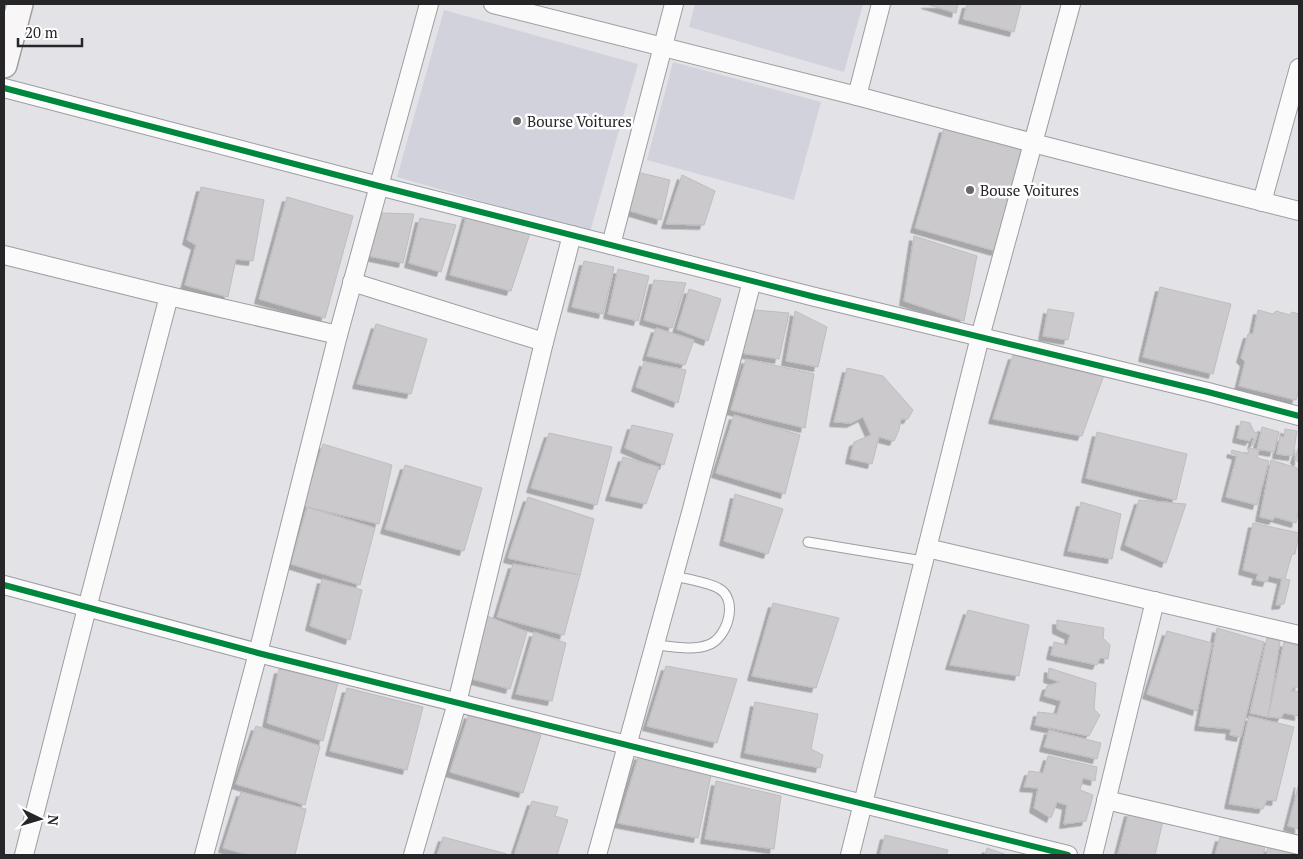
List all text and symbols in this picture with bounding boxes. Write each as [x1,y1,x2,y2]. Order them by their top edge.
scale bar [18,15,81,47]
text: 20 m [25,22,58,42]
place label: Bourse Voitures [527,111,632,131]
marker: Bourse Voitures [511,115,523,127]
place label: Bouse Voitures [980,180,1079,200]
marker: Bouse Voitures [964,184,976,196]
north arrow [15,794,65,844]
text: N [43,814,63,827]

